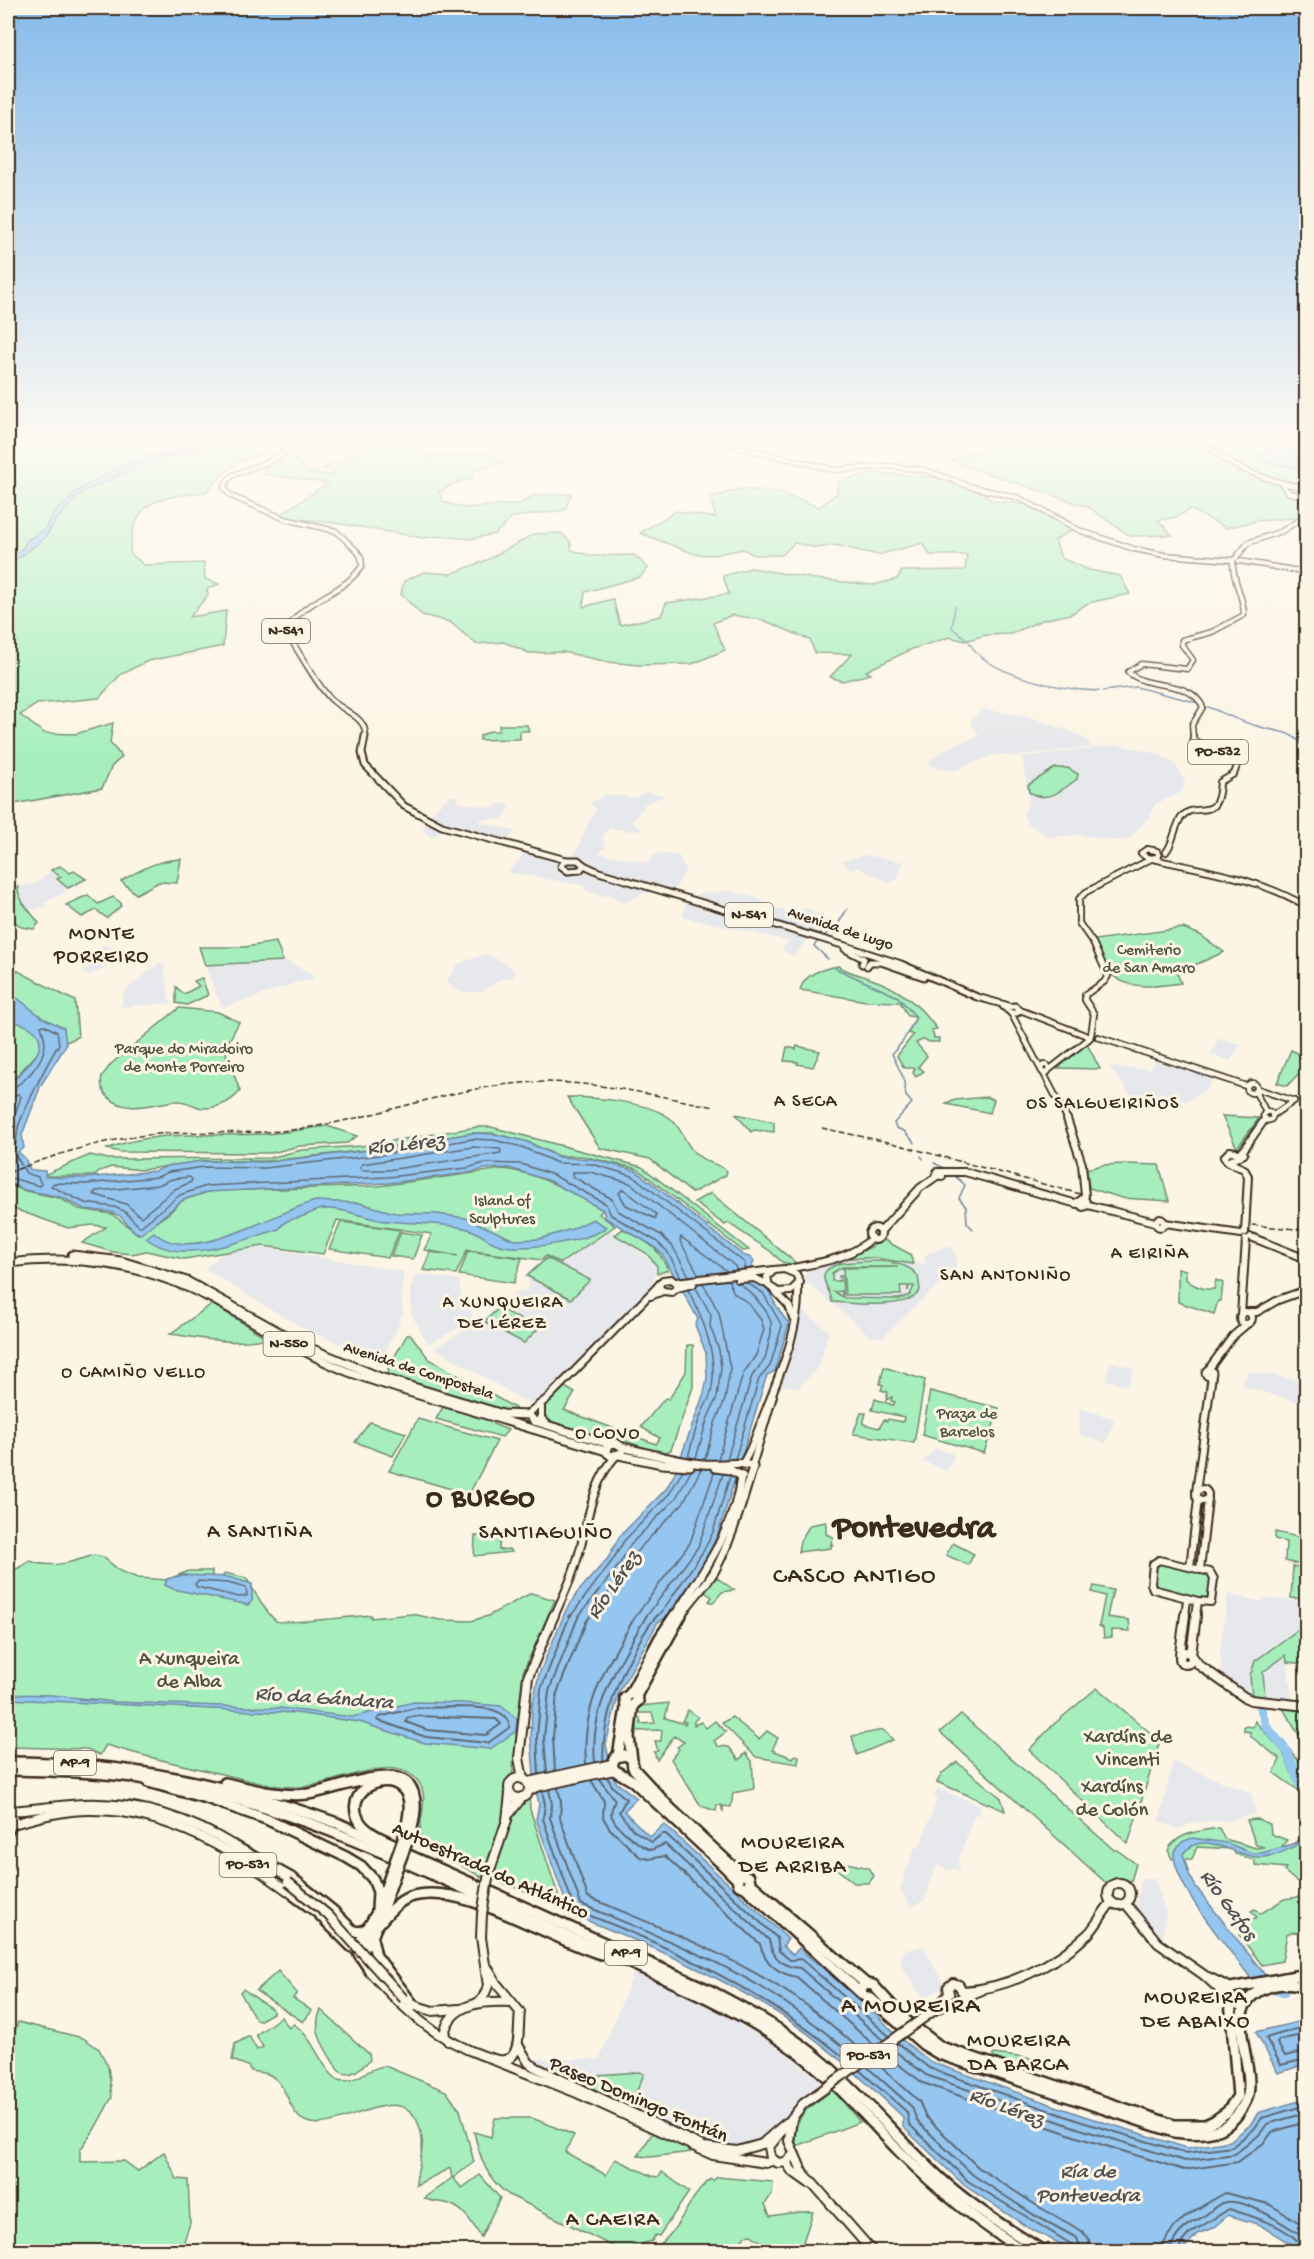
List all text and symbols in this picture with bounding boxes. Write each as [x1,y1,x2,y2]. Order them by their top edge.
road number: N-541 [262,619,310,643]
road number: PO-532 [1188,740,1248,764]
road number: N-541 [725,903,773,927]
street label: Avenida de Lugo [785,904,895,956]
district label: MONTE PORREIRO [53,924,150,970]
park label: Cemiterio de San Amaro [1103,942,1195,979]
park label: Parque do Miradoiro de Monte Porreiro [114,1041,253,1078]
district label: A SECA [774,1092,838,1113]
district label: OS SALGUEIRIÑOS [1026,1094,1180,1115]
water label: Río Lérez [366,1129,448,1162]
park label: Island of Sculptures [469,1193,536,1230]
district label: A EIRIÑA [1111,1244,1189,1265]
district label: SAN ANTONIÑO [940,1266,1072,1287]
district label: A XUNQUEIRA DE LÉREZ [442,1293,564,1335]
road number: N-550 [264,1332,314,1356]
street label: Avenida de Compostela [340,1339,497,1406]
district label: O CAMIÑO VELLO [61,1363,207,1384]
park label: Praza de Barcelos [936,1406,998,1443]
district label: O COVO [575,1424,641,1445]
district label: O BURGO [426,1484,536,1516]
district label: Pontevedra [831,1511,997,1549]
district label: A SANTIÑA [207,1521,313,1546]
district label: SANTIAGUIÑO [479,1522,613,1547]
water label: Río Lérez [583,1546,648,1625]
district label: CASCO ANTIGO [773,1563,937,1592]
park label: A Xunqueira de Alba [139,1649,240,1695]
water label: Río da Gándara [254,1683,395,1717]
park label: Xardíns de Vincenti [1083,1727,1173,1773]
road number: AP-9 [54,1751,96,1775]
park label: Xardíns de Colón [1076,1777,1149,1823]
street label: Autoestrada do Atlántico [388,1818,592,1926]
district label: MOUREIRA DE ARRIBA [737,1832,847,1881]
road number: PO-531 [220,1853,276,1877]
water label: Río Gafos [1193,1866,1262,1948]
road number: AP-9 [605,1941,647,1965]
district label: MOUREIRA DE ABAIXO [1139,1987,1251,2036]
district label: A MOUREIRA [841,1993,981,2022]
district label: MOUREIRA DA BARCA [967,2030,1071,2079]
road number: PO-531 [840,2044,898,2068]
street label: Paseo Domingo Fontán [544,2053,731,2149]
water label: Río Lérez [965,2084,1048,2135]
water label: Ría de Pontevedra [1036,2161,1141,2210]
district label: A CAEIRA [566,2209,660,2234]

